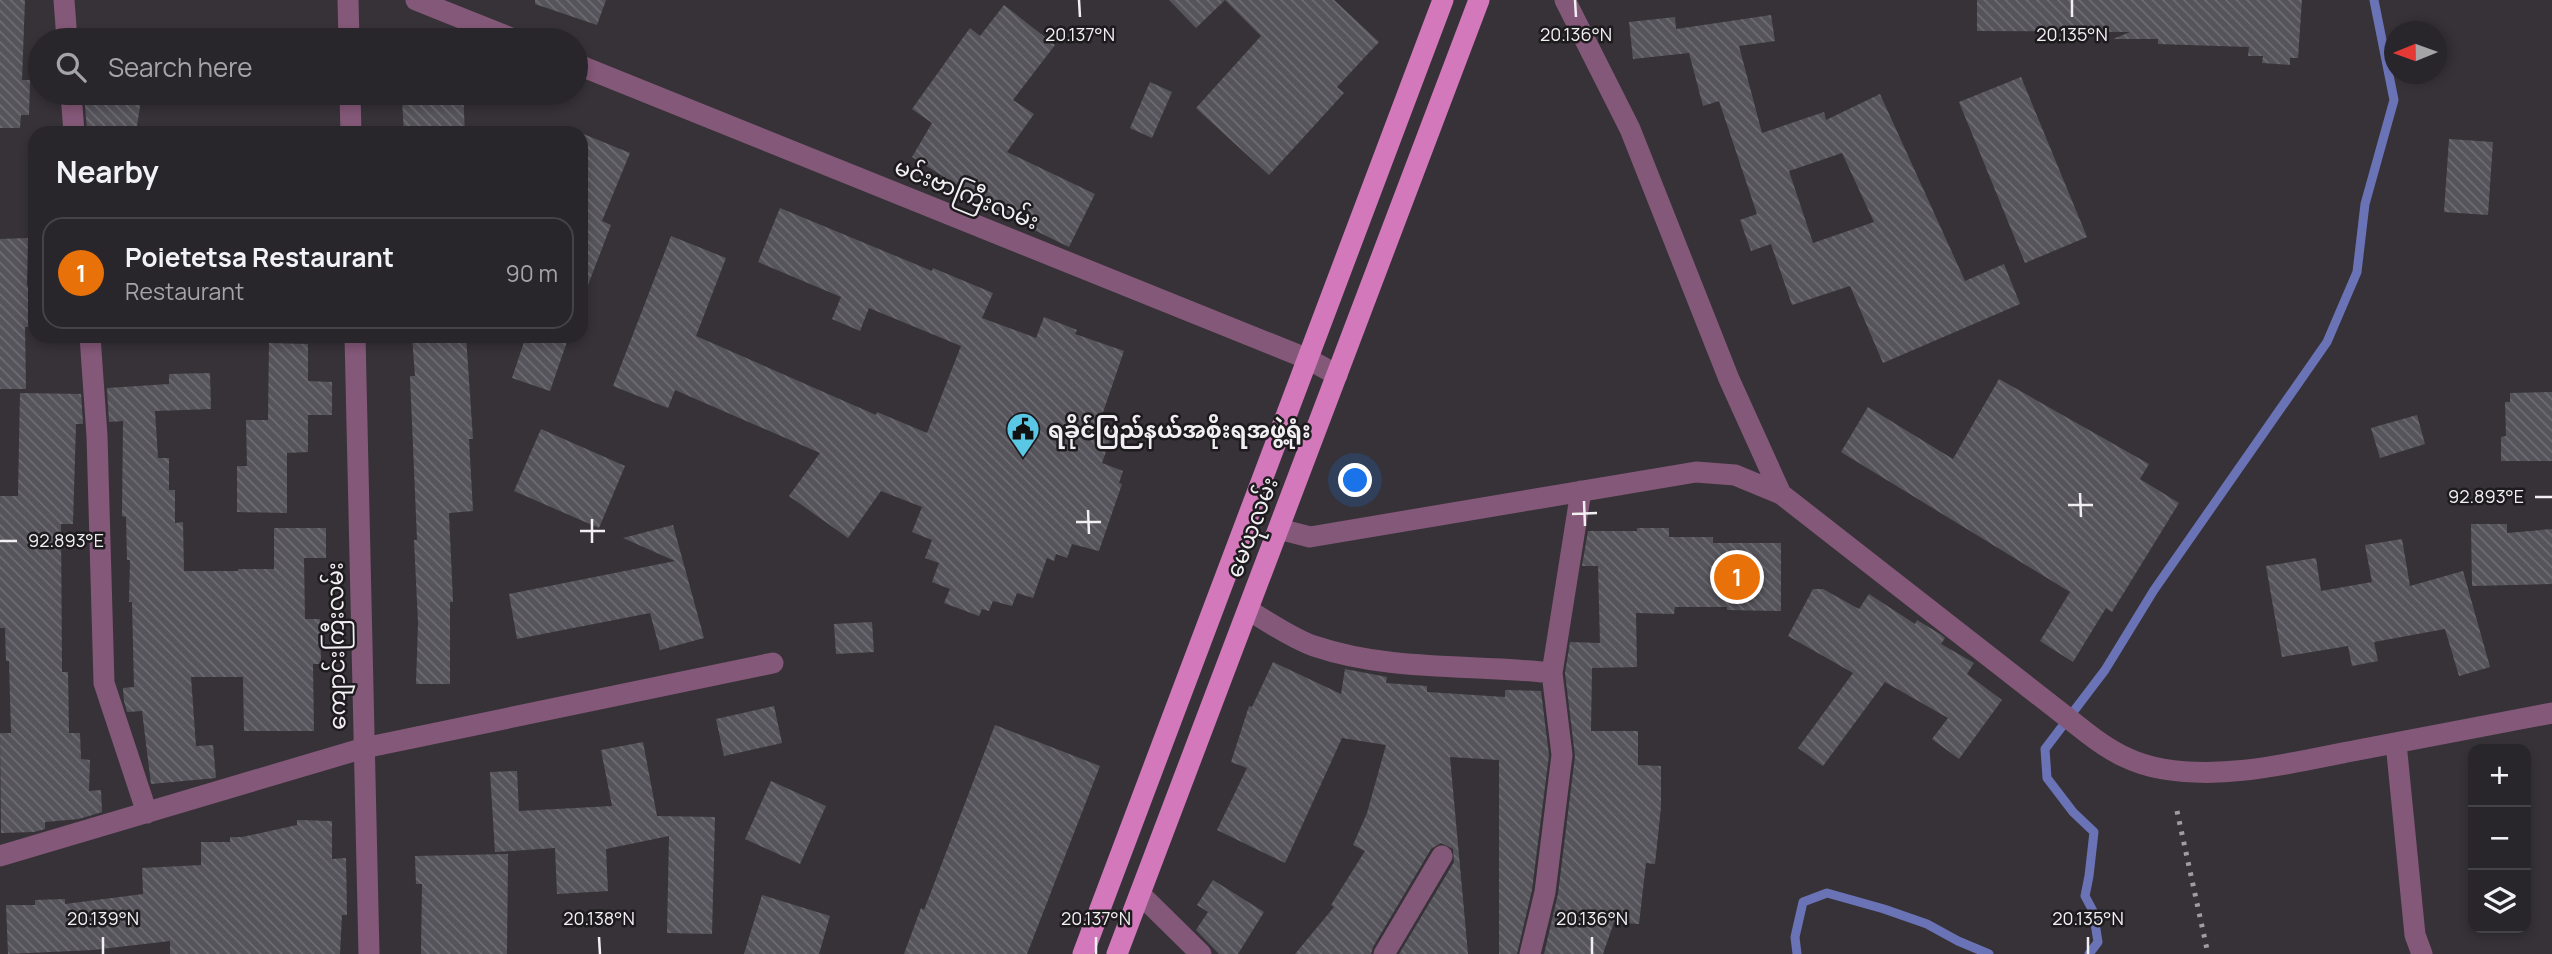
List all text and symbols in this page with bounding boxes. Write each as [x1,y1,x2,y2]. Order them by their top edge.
north arrow [2384,21,2447,84]
text: 20.137°N [1045,22,1115,46]
text: 20.136°N [1540,22,1612,46]
text: 20.135°N [2036,22,2108,46]
search box [28,28,588,105]
icon: search [52,48,90,86]
text: Search here [108,49,253,85]
street label: မင်းဗာကြီးလမ်း [889,150,1044,240]
text: Nearby [56,151,159,192]
text: Poietetsa Restaurant [125,239,394,275]
text: 1 [76,257,86,289]
text: 90 m [506,257,558,289]
text: Restaurant [125,275,244,307]
public building icon: ရခိုင်ပြည်နယ်အစိုးရအဖွဲ့ရုံး [1004,410,1042,459]
place label: ရခိုင်ပြည်နယ်အစိုးရအဖွဲ့ရုံး [1048,413,1311,449]
your location [1338,463,1372,497]
street label: မေယုလမ်း [1217,472,1288,583]
text: 92.893°E [2448,484,2524,508]
text: 92.893°E [28,528,104,552]
pin: 1 [1714,551,1760,603]
street label: ကျောင်းကြီးလမ်း [318,562,356,730]
map controls [2468,744,2531,933]
button: + [2468,744,2531,807]
button: − [2468,807,2531,870]
button: layers [2468,870,2531,933]
text: 20.139°N [67,906,139,930]
text: 20.138°N [563,906,635,930]
text: 20.137°N [1061,906,1131,930]
text: 20.136°N [1556,906,1628,930]
text: 20.135°N [2052,906,2124,930]

